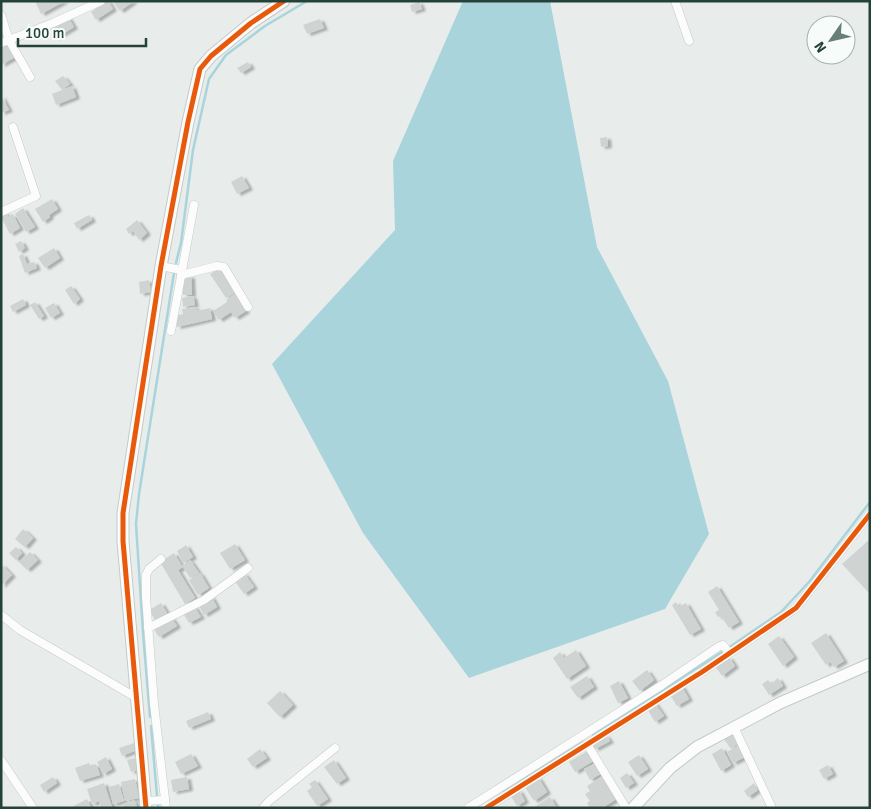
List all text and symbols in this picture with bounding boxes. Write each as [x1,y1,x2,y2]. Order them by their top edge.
scale bar [18,15,145,47]
north arrow [806,15,856,65]
text: 100 m [25,24,65,42]
text: N [811,38,830,56]

